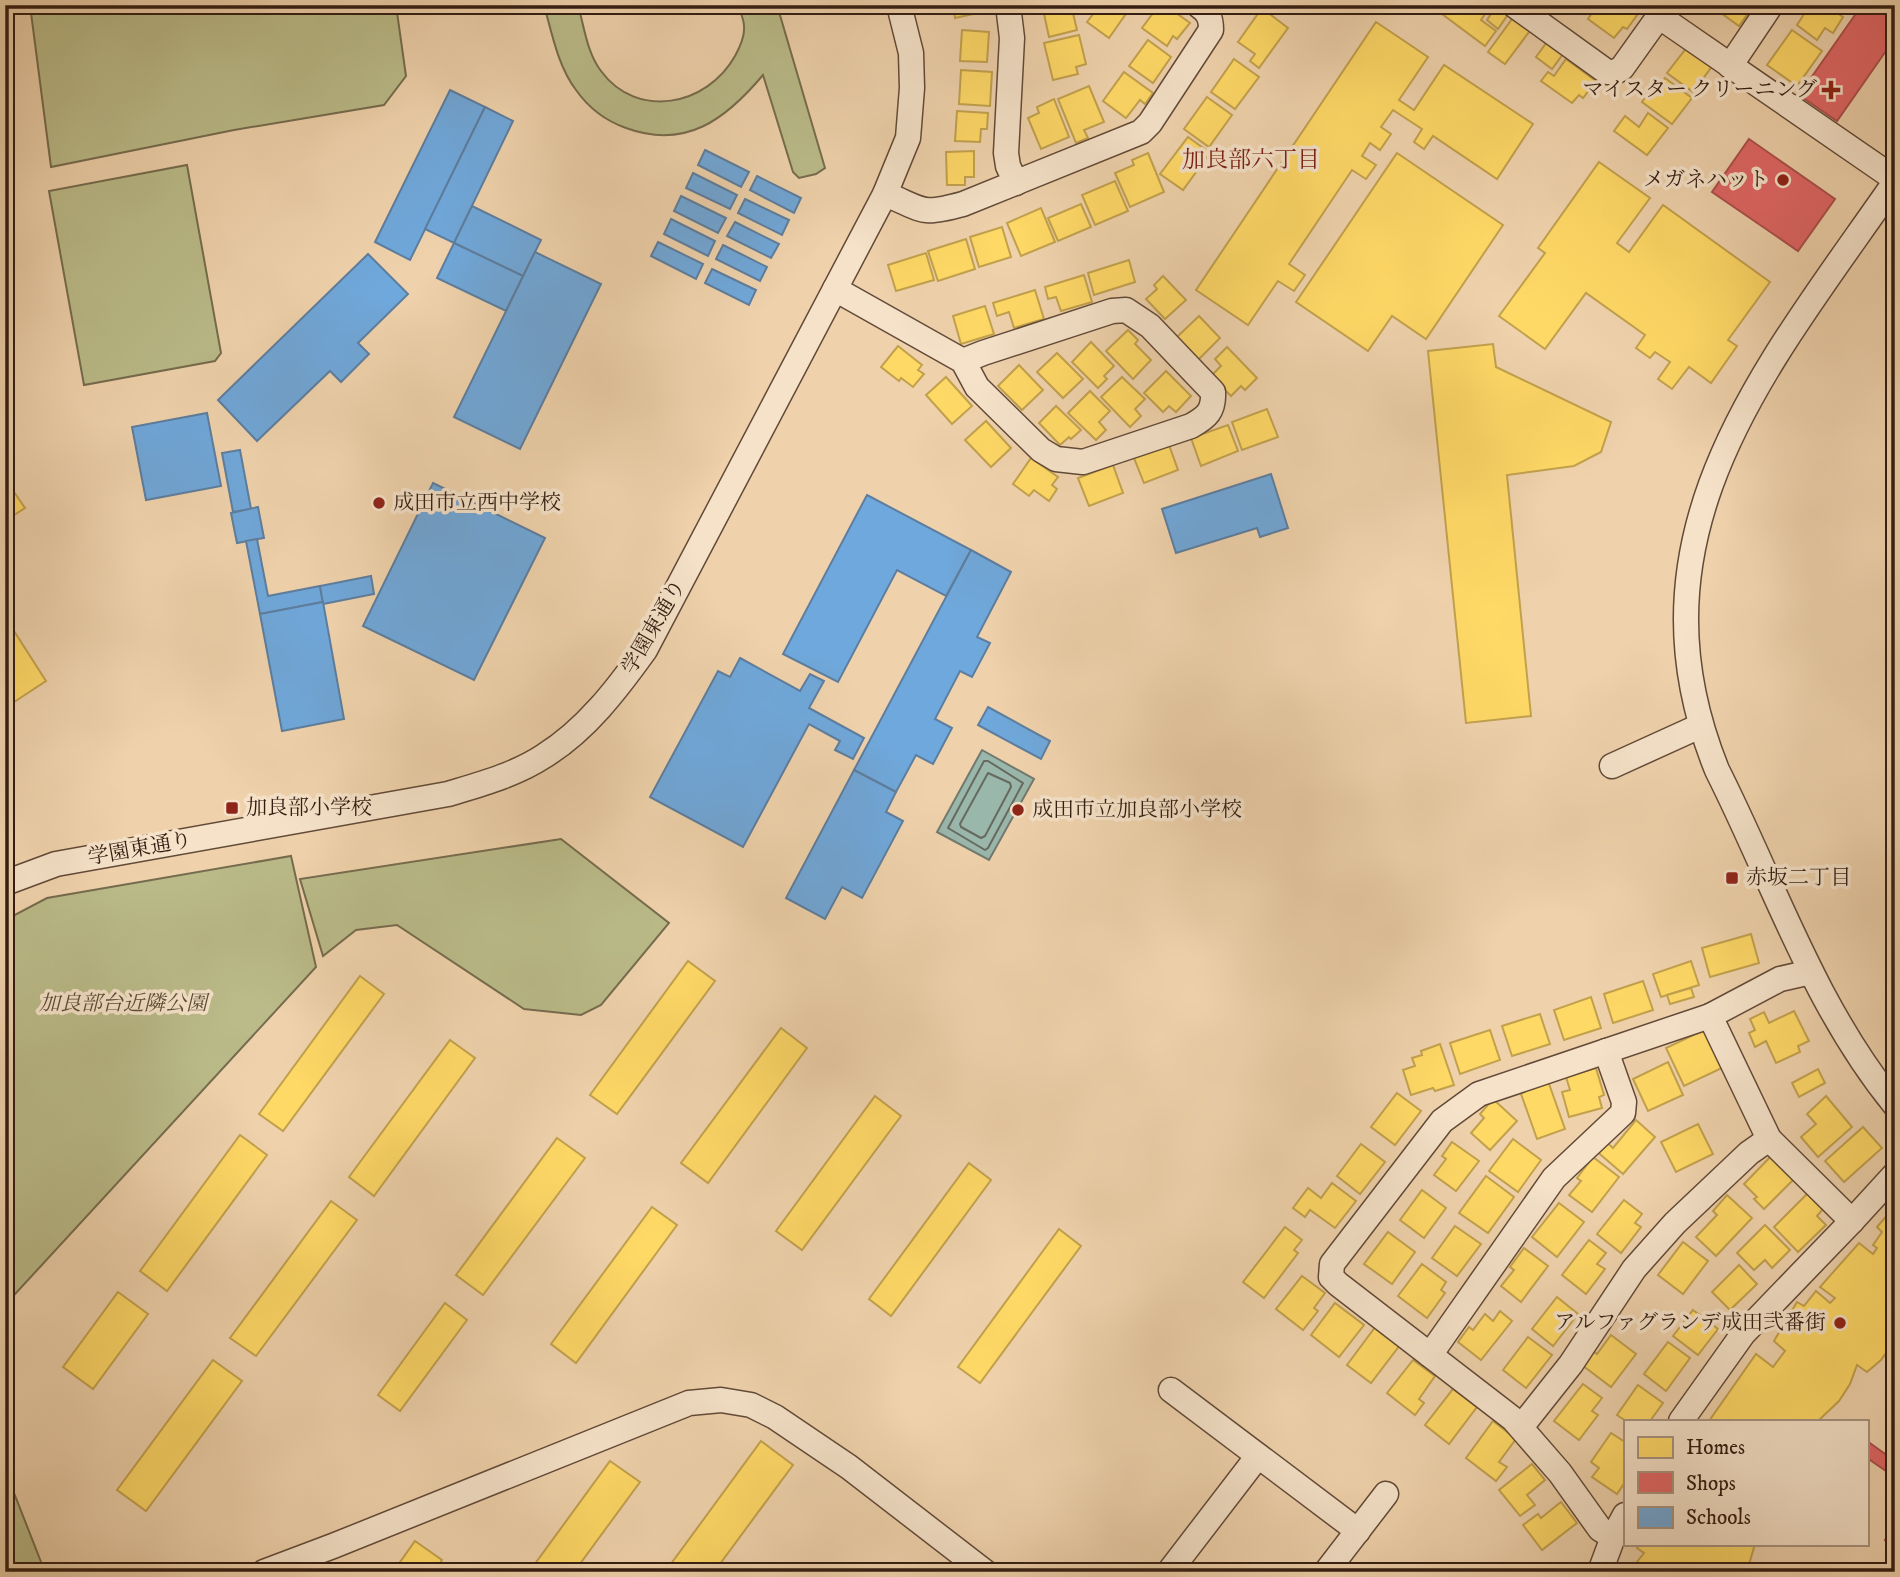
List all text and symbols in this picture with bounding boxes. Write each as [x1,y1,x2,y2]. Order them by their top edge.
place label: マイスター クリーニング [1583,77,1817,103]
marker: マイスター クリーニング [1823,82,1839,98]
district label: 加良部六丁目 [1182,146,1320,175]
place label: メガネハット [1643,167,1769,193]
marker: メガネハット [1775,172,1791,188]
place label: 成田市立西中学校 [393,490,561,516]
marker: 成田市立西中学校 [371,495,387,511]
street label: 学園東通り [616,575,692,679]
place label: 加良部小学校 [246,795,372,821]
place label: 成田市立加良部小学校 [1032,797,1242,823]
marker: 加良部小学校 [224,800,240,816]
marker: 成田市立加良部小学校 [1010,802,1026,818]
street label: 学園東通り [86,827,194,871]
place label: 赤坂二丁目 [1746,865,1851,891]
marker: 赤坂二丁目 [1724,870,1740,886]
park label: 加良部台近隣公園 [39,991,210,1017]
place label: アルファグランデ成田弐番街 [1554,1310,1826,1336]
marker: アルファグランデ成田弐番街 [1832,1315,1848,1331]
legend [1624,1420,1868,1546]
text: Homes [1686,1435,1745,1461]
text: Shops [1686,1471,1736,1497]
text: Schools [1686,1505,1751,1531]

